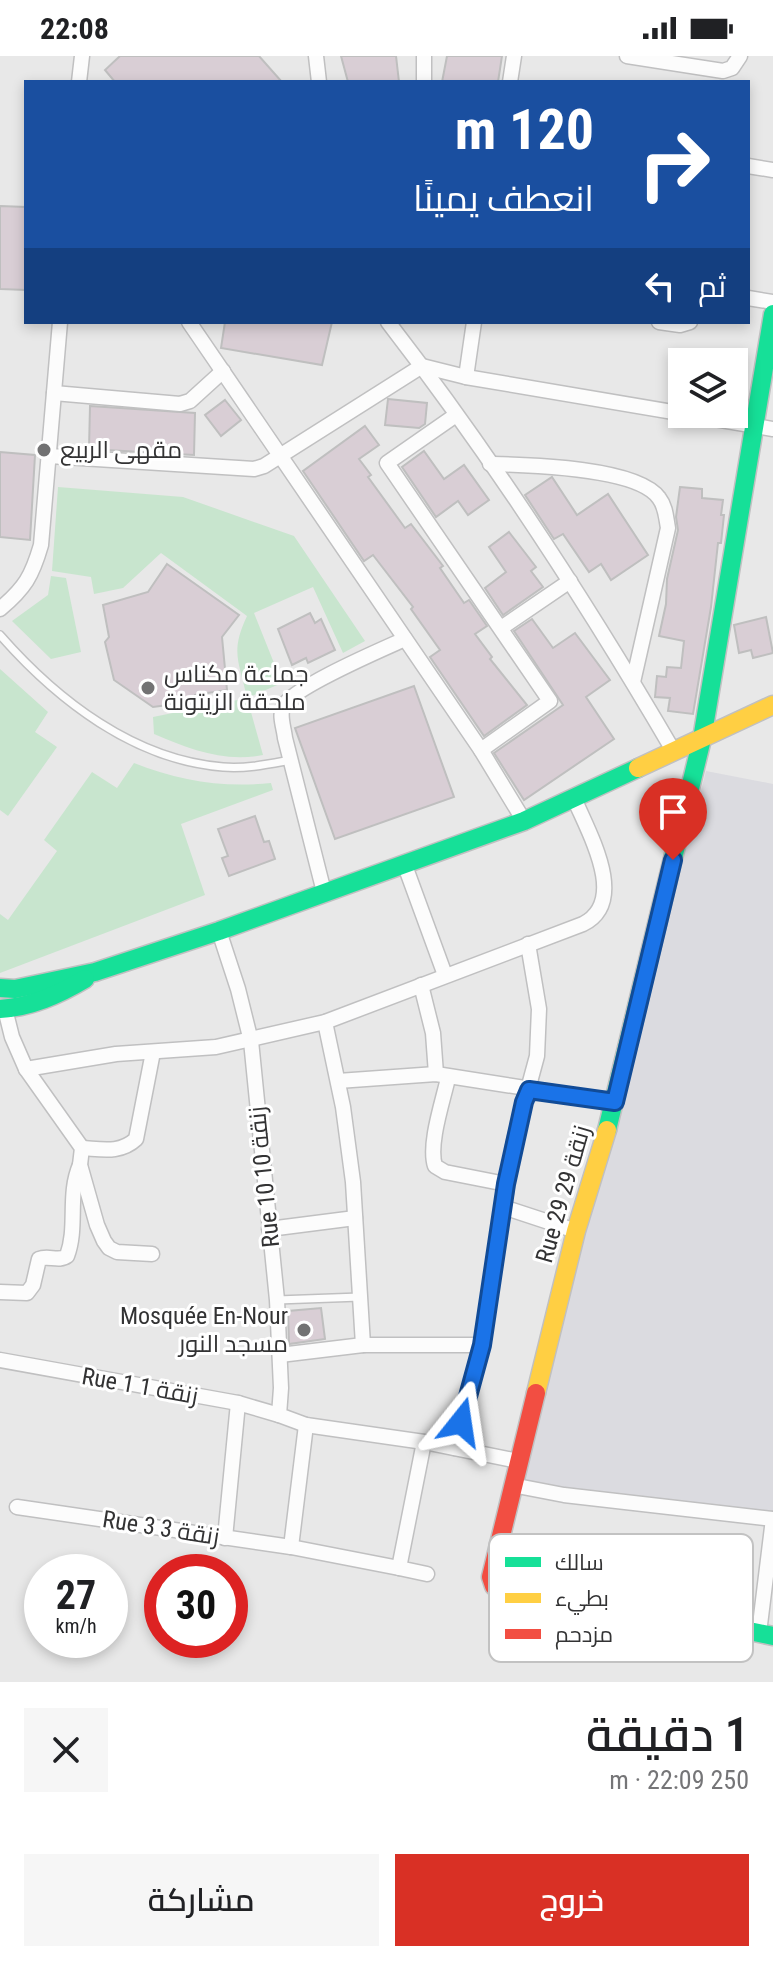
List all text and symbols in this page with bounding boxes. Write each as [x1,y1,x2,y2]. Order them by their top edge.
text: 22:08 [40,11,109,46]
text: 120 m [455,97,594,163]
icon: right [622,112,726,216]
text: انعطف يمينًا [413,178,594,220]
icon: left [638,264,682,308]
text: ثم [698,269,726,304]
map controls [668,348,748,428]
button: layers [668,348,748,428]
place label: مقهى الربيع [60,436,182,466]
marker: مقهى الربيع [35,441,53,459]
place label: جماعة مكناس ملحقة الزيتونة [164,660,309,716]
marker: جماعة مكناس ملحقة الزيتونة [139,679,157,697]
pin [639,778,707,860]
icon: arrive [651,790,695,834]
street label: Rue 10 زنقة 10 [243,1105,285,1249]
street label: Rue 29 زنقة 29 [530,1122,596,1266]
place label: Mosquée En-Nour مسجد النور [120,1302,288,1358]
marker: Mosquée En-Nour مسجد النور [295,1321,313,1339]
street label: Rue 1 زنقة 1 [80,1362,200,1410]
position arrow [419,1380,503,1464]
street label: Rue 3 زنقة 3 [101,1505,221,1551]
legend [489,1534,753,1662]
text: سالك [555,1550,604,1575]
speed limit sign: 30 [144,1554,248,1658]
text: 27 [56,1572,96,1619]
text: بطيء [555,1586,609,1615]
text: km/h [55,1614,97,1638]
text: مزدحم [555,1622,613,1650]
text: 1 دقيقة [586,1706,749,1763]
button: close [24,1708,108,1792]
text: 250 m · 22:09 [609,1765,749,1795]
button: مشاركة [24,1854,379,1946]
button: خروج [395,1854,749,1946]

